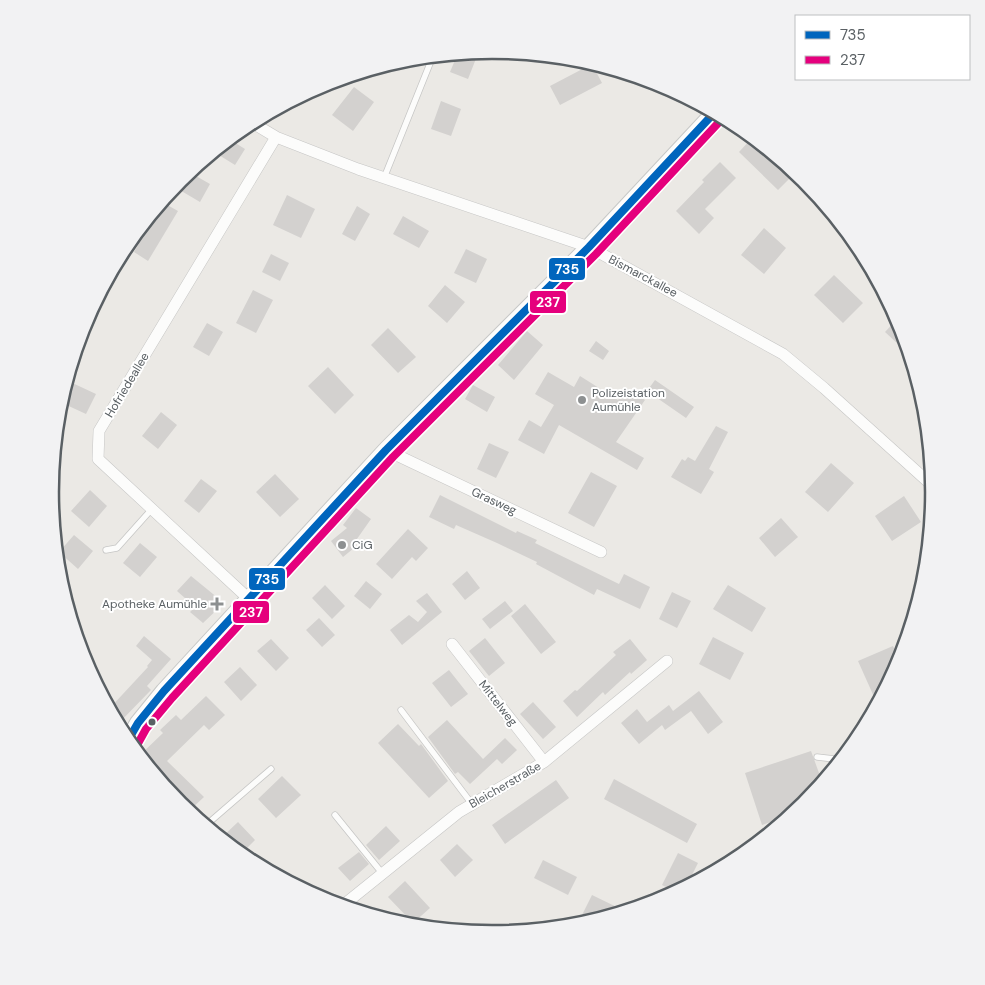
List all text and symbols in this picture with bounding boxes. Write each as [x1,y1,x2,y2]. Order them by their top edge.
legend [795,15,970,80]
text: 735 [840,25,866,45]
text: 237 [840,50,865,70]
street label: Bismarckallee [606,251,680,301]
line badge: 735 [548,257,586,281]
text: 735 [555,260,579,278]
line badge: 237 [529,290,567,314]
text: 237 [536,293,560,311]
street label: Hofriedeallee [101,349,153,421]
place label: Polizeistation Aumühle [592,385,665,415]
marker: Polizeistation Aumühle [576,394,588,406]
street label: Grasweg [469,484,520,519]
place label: CiG [352,537,373,553]
marker: CiG [336,539,348,551]
line badge: 735 [248,567,286,591]
text: 735 [255,570,279,588]
place label: Apotheke Aumühle [102,596,207,612]
marker: Apotheke Aumühle [211,598,223,610]
line badge: 237 [232,600,270,624]
text: 237 [239,603,263,621]
street label: Mittelweg [475,677,521,729]
unlabelled marker [147,717,157,727]
street label: Bleicherstraße [466,758,544,812]

